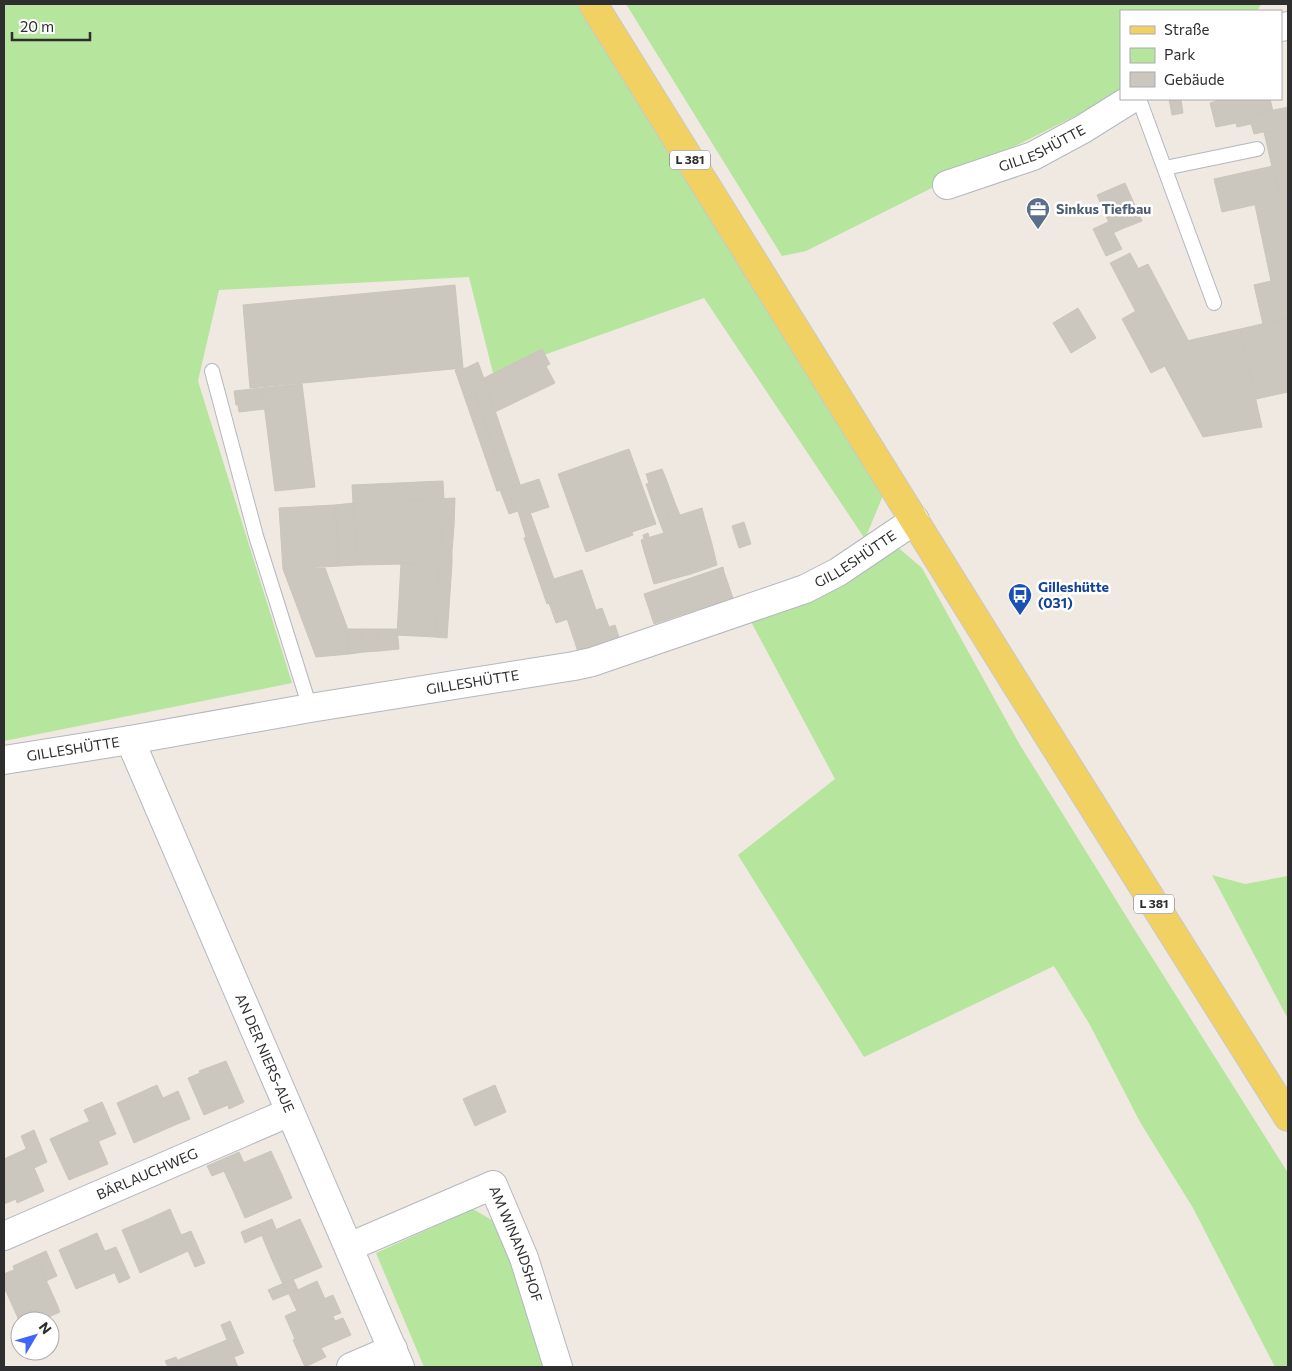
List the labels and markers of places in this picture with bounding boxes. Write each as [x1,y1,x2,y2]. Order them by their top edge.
office icon: Sinkus Tiefbau [1025,196,1051,230]
place label: Sinkus Tiefbau [1056,200,1151,217]
place label: Gilleshütte (031) [1038,578,1109,611]
bus stop icon: Gilleshütte (031) [1007,582,1033,616]

